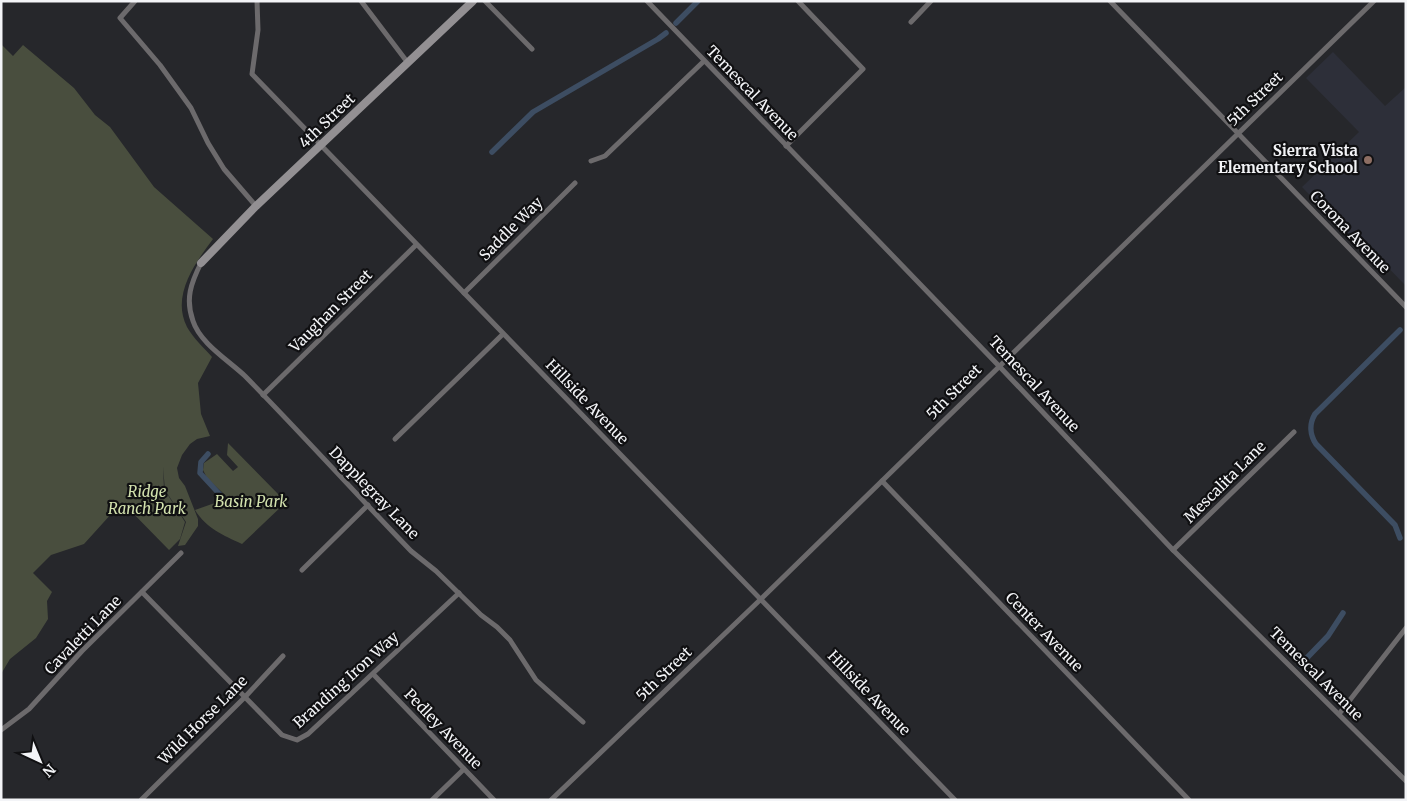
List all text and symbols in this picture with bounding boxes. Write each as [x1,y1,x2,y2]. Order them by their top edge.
street label: Temescal Avenue [702,41,803,144]
street label: 5th Street [1223,67,1287,130]
street label: 4th Street [294,89,359,152]
place label: Sierra Vista Elementary School [1218,141,1359,177]
marker: Sierra Vista Elementary School [1362,154,1374,166]
street label: Corona Avenue [1306,186,1395,277]
street label: Saddle Way [475,193,547,265]
street label: Vaughan Street [285,265,376,357]
street label: Temescal Avenue [985,332,1084,436]
street label: Hillside Avenue [542,355,633,448]
street label: 5th Street [922,360,985,423]
street label: Mescalita Lane [1180,437,1270,527]
street label: Dapplegray Lane [325,442,424,543]
park label: Ridge Ranch Park [108,482,187,518]
park label: Basin Park [215,492,288,511]
street label: Center Avenue [1002,588,1087,676]
street label: Cavaletti Lane [40,591,125,678]
street label: Temescal Avenue [1266,623,1367,725]
street label: Branding Iron Way [289,627,403,732]
street label: 5th Street [632,642,696,705]
street label: Hillside Avenue [824,646,915,739]
street label: Wild Horse Lane [153,671,251,769]
street label: Pedley Avenue [400,685,486,773]
north arrow [15,736,65,786]
text: N [39,760,59,781]

